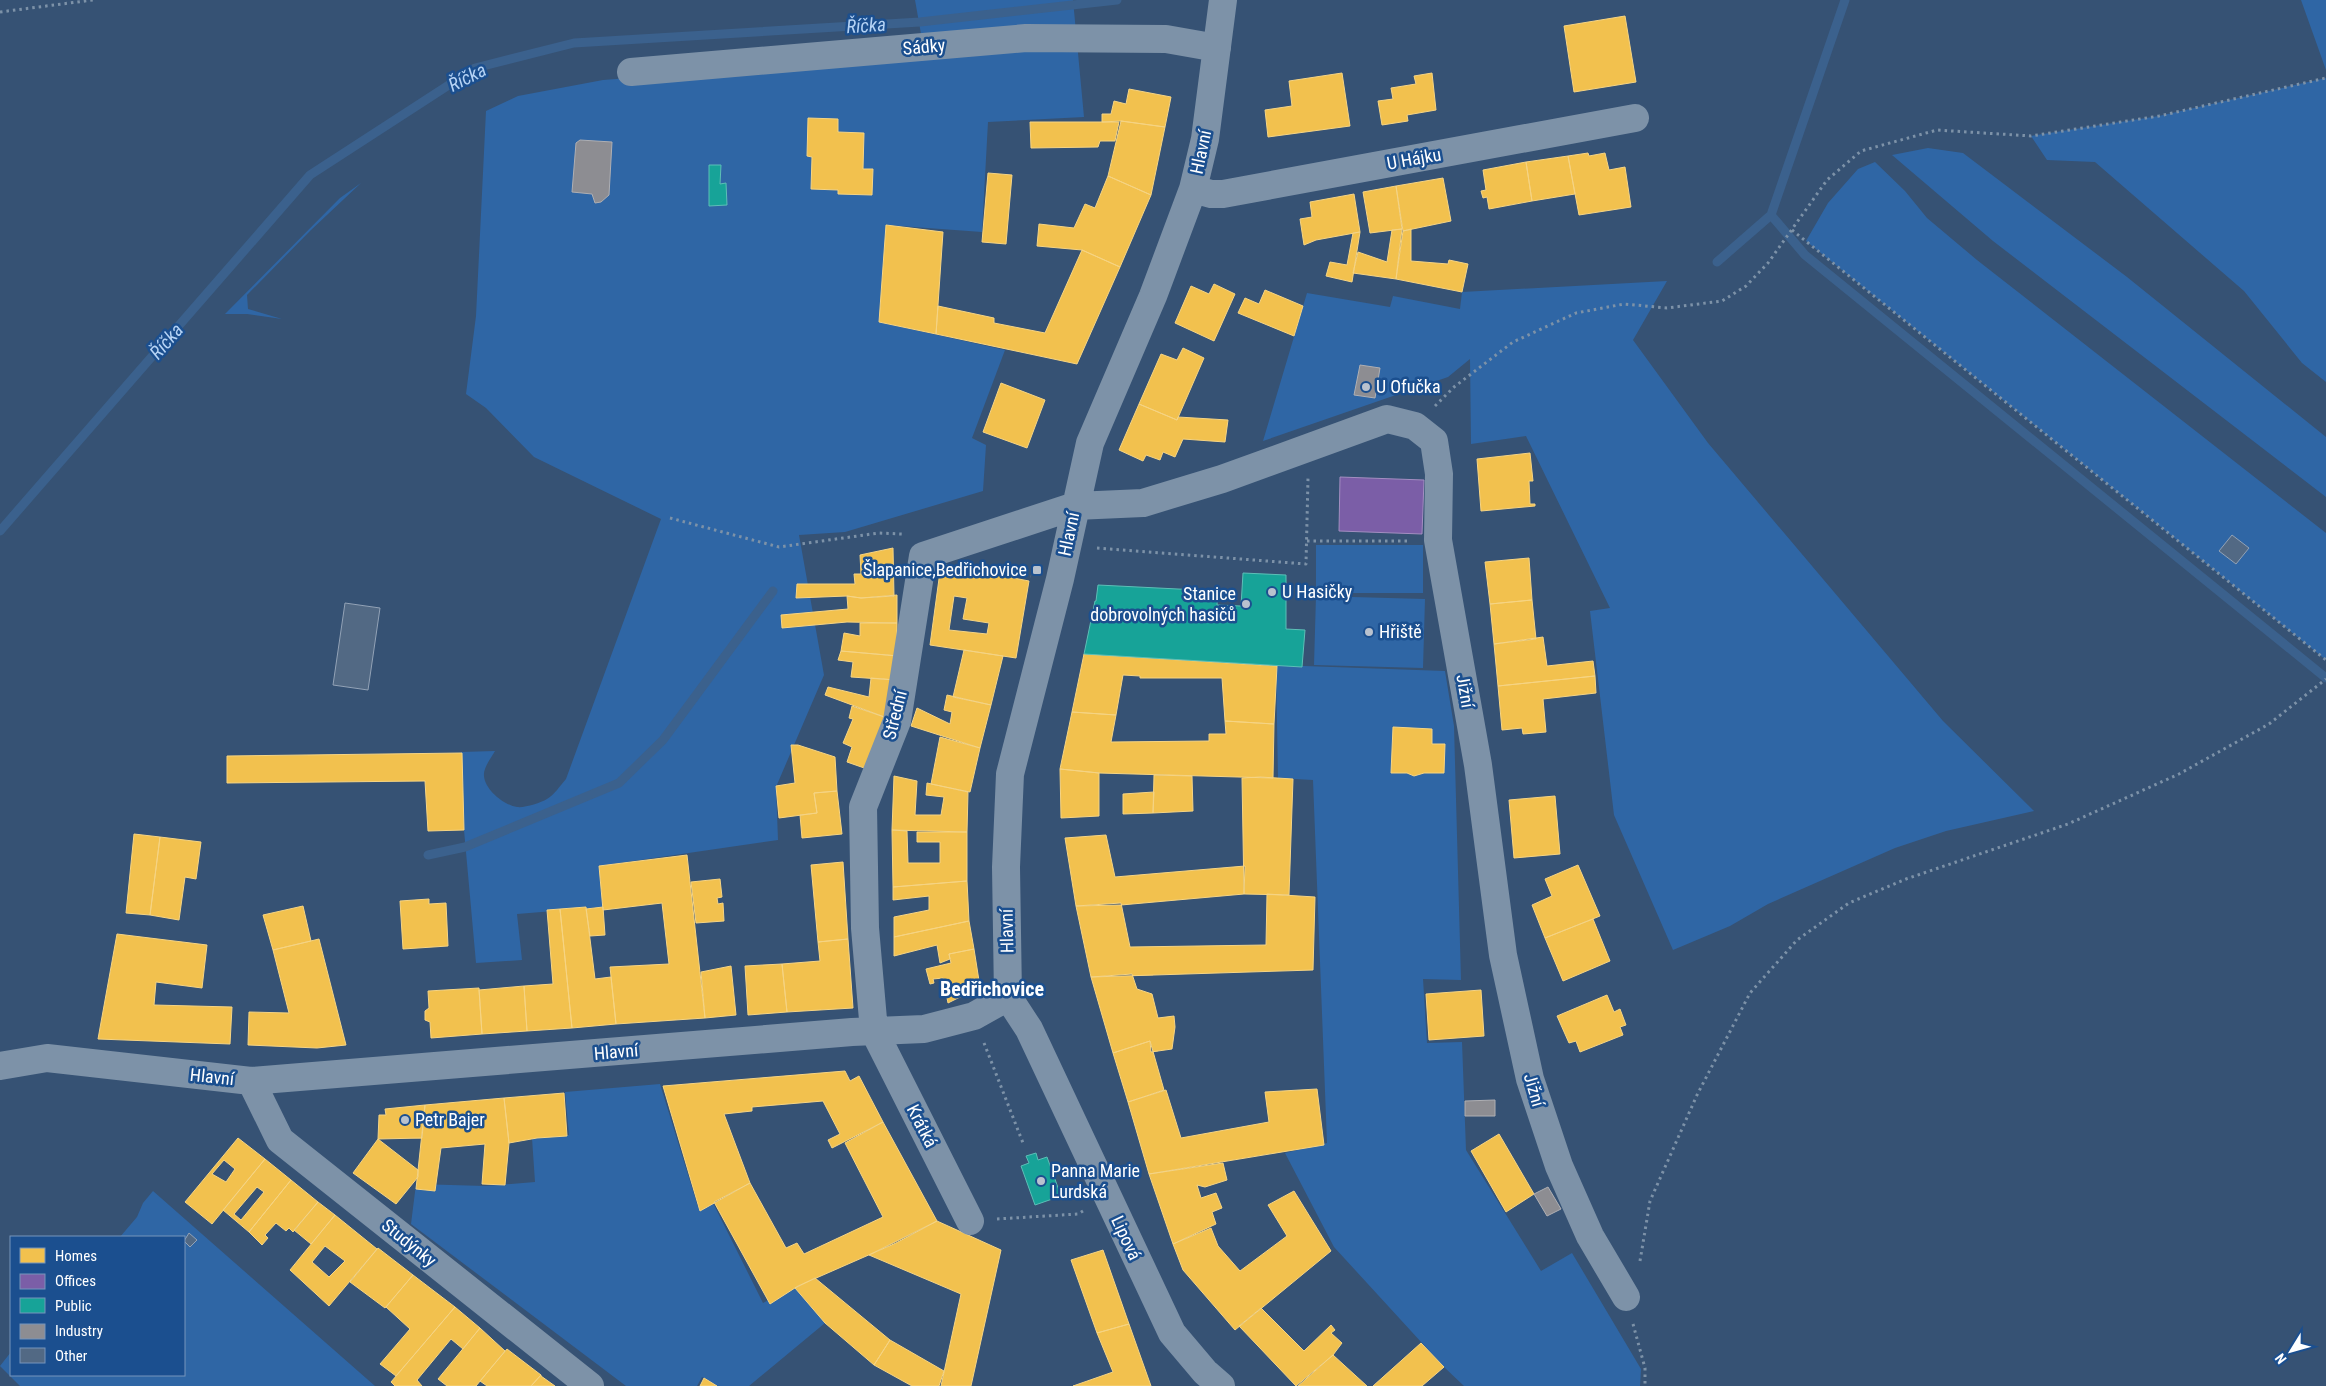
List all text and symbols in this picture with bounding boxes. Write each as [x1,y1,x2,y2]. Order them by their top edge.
water label: Říčka [845,13,887,38]
street label: Sádky [902,34,947,59]
water label: Říčka [444,58,490,97]
street label: Hlavní [1186,127,1216,176]
street label: U Hájku [1385,143,1443,174]
water label: Říčka [145,319,188,364]
place label: U Ofučka [1376,376,1441,397]
marker: U Ofučka [1360,381,1372,393]
street label: Hlavní [1054,509,1084,558]
place label: Šlapanice,Bedřichovice [863,559,1027,580]
marker: Šlapanice,Bedřichovice [1031,564,1043,576]
place label: U Hasičky [1282,581,1353,602]
place label: Stanice dobrovolných hasičů [1090,583,1236,625]
marker: U Hasičky [1266,586,1278,598]
marker: Stanice dobrovolných hasičů [1240,598,1252,610]
place label: Hřiště [1379,621,1422,642]
marker: Hřiště [1363,626,1375,638]
street label: Jižní [1452,672,1479,710]
street label: Střední [878,687,911,742]
street label: Hlavní [996,908,1017,953]
district label: Bedřichovice [940,977,1044,1001]
street label: Hlavní [593,1039,640,1064]
street label: Hlavní [189,1064,236,1089]
street label: Jižní [1520,1071,1549,1110]
street label: Krátká [903,1101,942,1151]
place label: Petr Bajer [415,1109,485,1130]
marker: Petr Bajer [399,1114,411,1126]
place label: Panna Marie Lurdská [1051,1160,1140,1202]
marker: Panna Marie Lurdská [1035,1175,1047,1187]
street label: Lipová [1107,1212,1146,1263]
street label: Studýnky [378,1214,441,1271]
legend [10,1236,185,1376]
text: Homes [55,1247,97,1265]
text: Offices [55,1272,96,1290]
text: Public [55,1297,92,1315]
text: Industry [55,1322,103,1340]
north arrow [2266,1326,2316,1376]
text: Other [55,1347,88,1365]
text: N [2272,1351,2290,1367]

